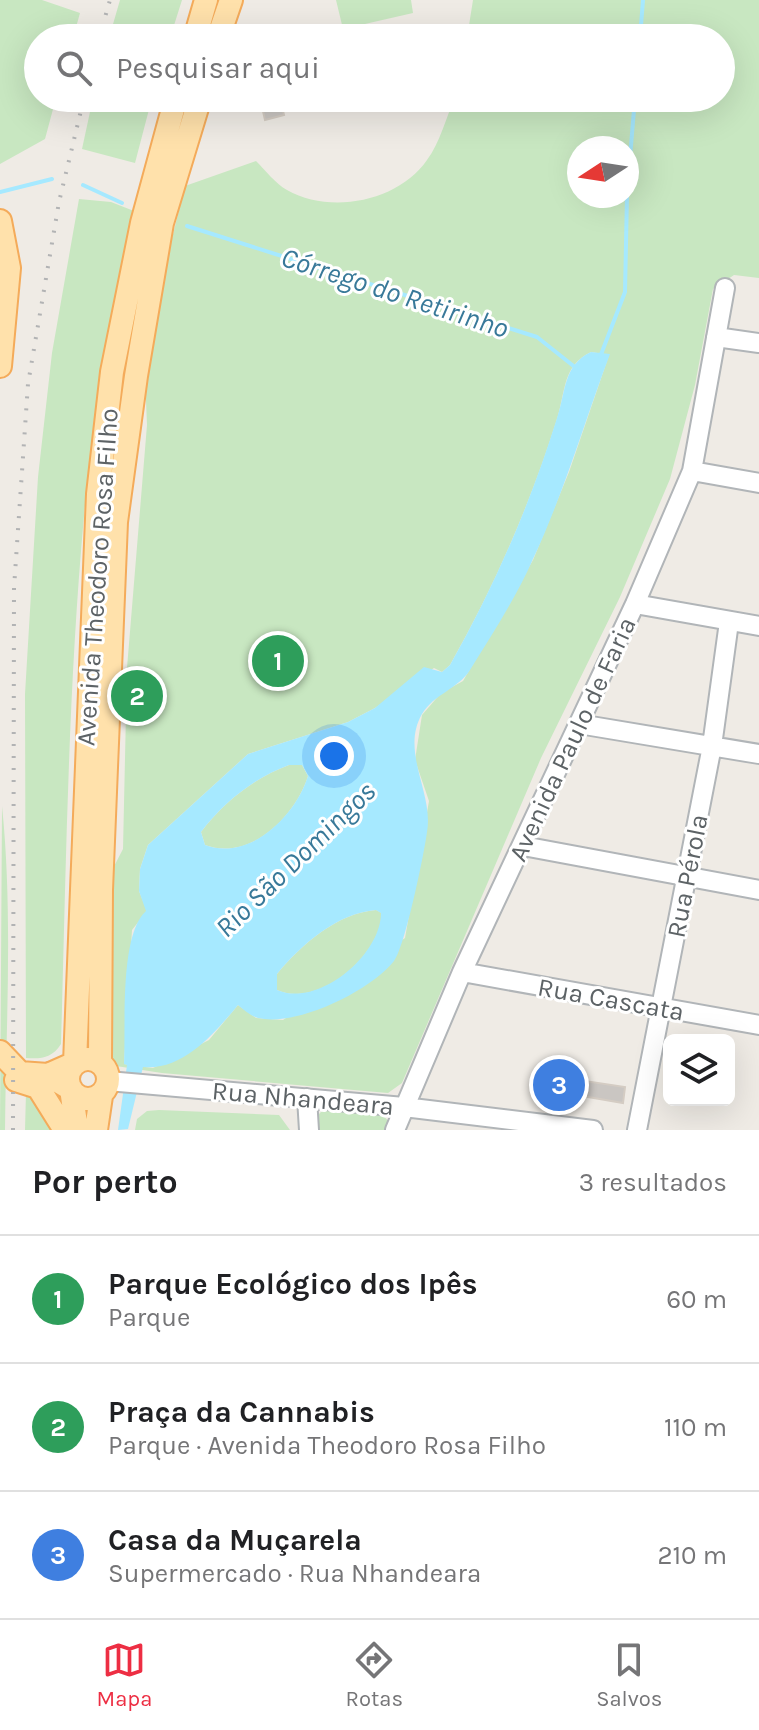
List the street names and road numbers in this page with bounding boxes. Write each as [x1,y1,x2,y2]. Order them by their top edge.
street label: Avenida Theodoro Rosa Filho [70,407,125,747]
street label: Avenida Paulo de Faria [502,612,643,866]
street label: Rua Pérola [660,812,715,940]
street label: Rua Cascata [535,971,686,1028]
street label: Rua Nhandeara [211,1075,395,1122]

